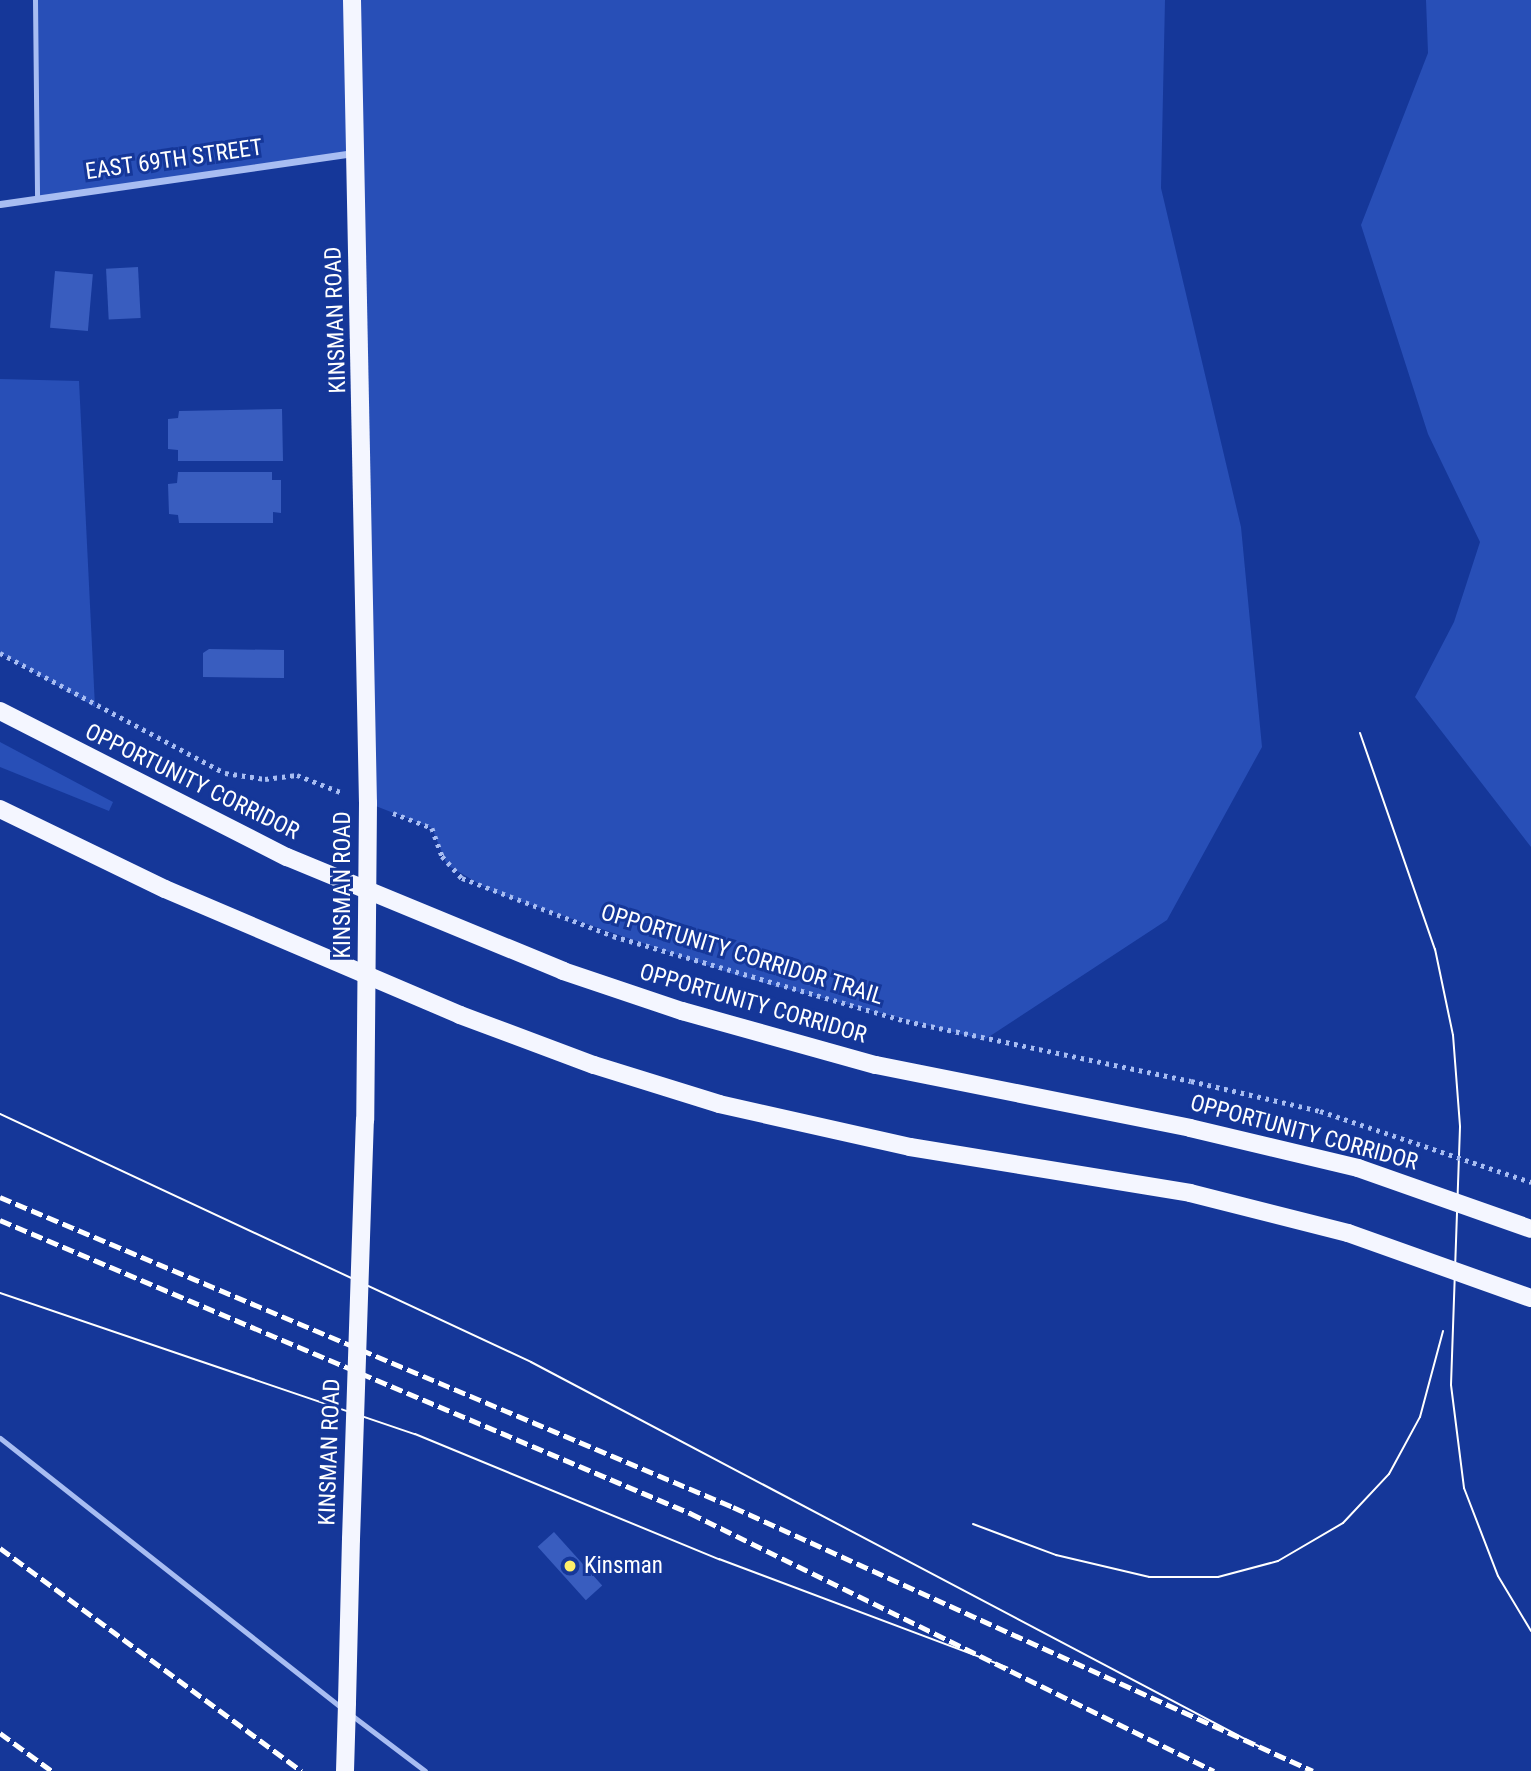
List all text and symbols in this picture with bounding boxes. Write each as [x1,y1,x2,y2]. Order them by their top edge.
street label: EAST 69TH STREET [83,134,265,186]
street label: KINSMAN ROAD [320,246,352,394]
street label: OPPORTUNITY CORRIDOR [80,718,304,846]
street label: KINSMAN ROAD [329,811,357,959]
street label: OPPORTUNITY CORRIDOR TRAIL [597,899,887,1011]
street label: OPPORTUNITY CORRIDOR [636,958,870,1050]
street label: OPPORTUNITY CORRIDOR [1187,1089,1421,1177]
street label: KINSMAN ROAD [314,1378,346,1526]
place label: Kinsman [584,1552,663,1580]
marker: Kinsman [562,1558,578,1574]

